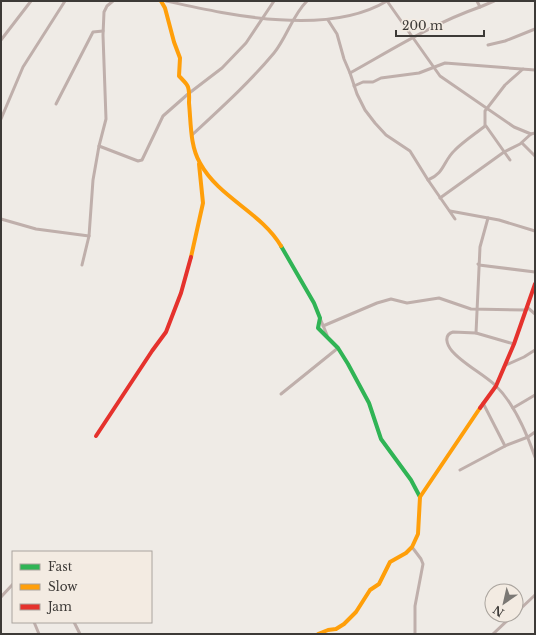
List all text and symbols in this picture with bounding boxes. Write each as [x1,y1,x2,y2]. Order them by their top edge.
scale bar [396,12,484,38]
text: 200 m [402,18,443,33]
legend [12,551,152,623]
text: Fast [48,559,73,574]
text: Slow [48,579,78,594]
north arrow [484,583,524,623]
text: Jam [46,599,72,614]
text: N [490,602,507,620]

